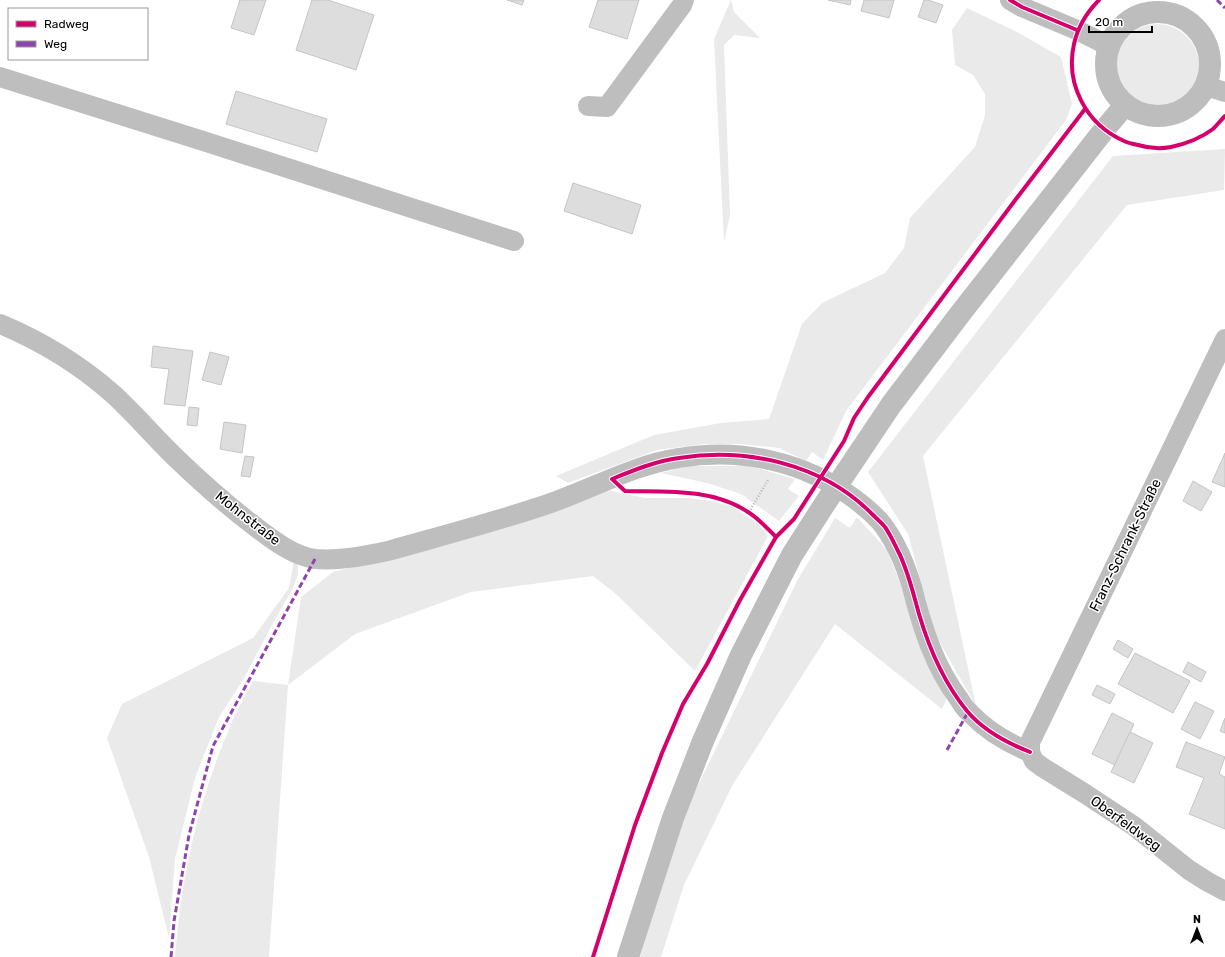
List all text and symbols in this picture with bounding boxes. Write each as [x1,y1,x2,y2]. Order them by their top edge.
legend [8,8,148,60]
scale bar [1089,8,1152,34]
text: 20 m [1095,15,1123,29]
text: Radweg [44,17,89,31]
text: Weg [44,37,67,51]
street label: Franz-Schrank-Straße [1086,476,1165,614]
street label: Mohnstraße [212,488,284,549]
street label: Oberfeldweg [1087,792,1164,855]
north arrow [1177,909,1217,949]
text: N [1193,913,1201,926]

